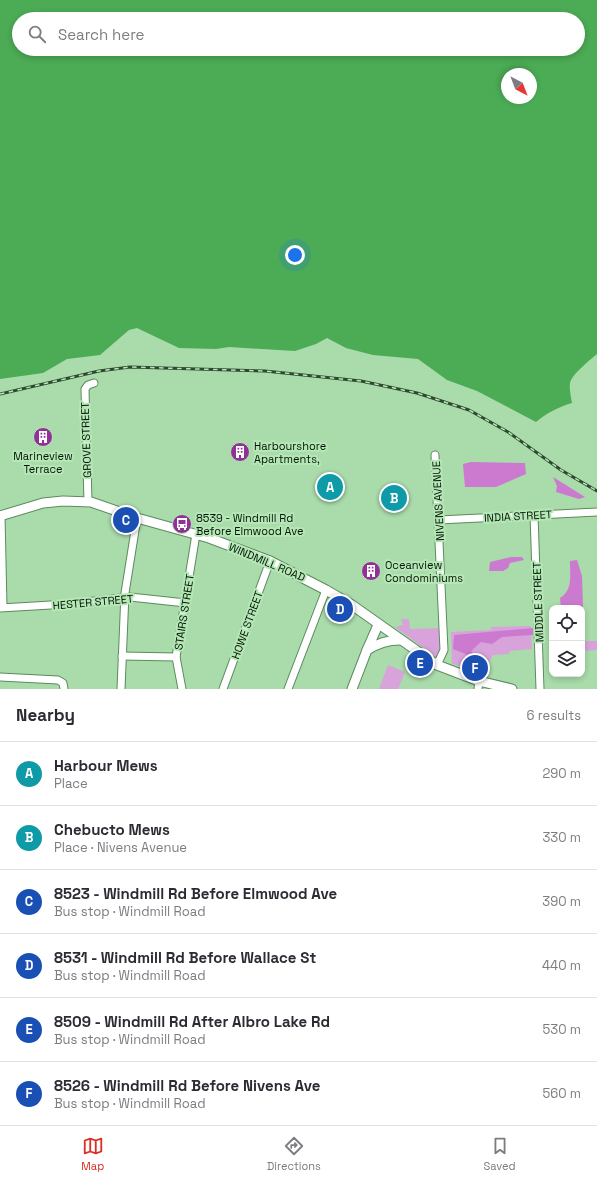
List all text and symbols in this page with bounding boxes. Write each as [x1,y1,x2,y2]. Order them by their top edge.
search box [12,12,585,56]
icon: search [26,23,48,45]
text: Search here [58,25,144,44]
north arrow [501,68,537,104]
your location [285,245,305,265]
street label: GROVE STREET [78,401,94,478]
building icon: Marineview Terrace [32,426,54,448]
place label: Harbourshore Apartments, [254,439,326,466]
building icon: Harbourshore Apartments, [229,441,251,463]
place label: Marineview Terrace [13,449,73,476]
street label: NIVENS AVENUE [429,461,447,541]
pin: A [317,472,343,502]
pin: B [381,483,407,513]
pin: C [113,505,139,535]
street label: INDIA STREET [484,507,553,525]
place label: 8539 - Windmill Rd Before Elmwood Ave [196,511,304,538]
bus stop icon: 8539 - Windmill Rd Before Elmwood Ave [171,513,193,535]
street label: WINDMILL ROAD [226,540,308,584]
place label: Oceanview Condominiums [385,558,463,585]
building icon: Oceanview Condominiums [360,560,382,582]
street label: MIDDLE STREET [530,561,546,642]
street label: STAIRS STREET [171,572,197,651]
street label: HOWE STREET [228,588,266,661]
street label: HESTER STREET [52,591,134,613]
pin: D [327,594,353,624]
map controls [549,605,585,677]
button: locate [549,605,585,641]
button: layers [549,641,585,677]
pin: E [407,648,433,678]
pin: F [462,653,488,683]
text: Nearby [16,704,75,726]
text: 6 results [527,707,581,724]
text: Harbour Mews [54,756,158,775]
text: A [25,765,33,782]
text: 290 m [542,765,581,782]
text: Place [54,775,88,792]
text: Chebucto Mews [54,820,170,839]
text: B [25,829,33,846]
text: 330 m [542,829,581,846]
text: Place · Nivens Avenue [54,839,187,856]
text: 8523 - Windmill Rd Before Elmwood Ave [54,884,337,903]
text: C [25,893,33,910]
text: 390 m [542,893,581,910]
text: Bus stop · Windmill Road [54,903,206,920]
text: 8531 - Windmill Rd Before Wallace St [54,948,316,967]
text: D [25,957,33,974]
text: 440 m [542,957,581,974]
text: Bus stop · Windmill Road [54,967,206,984]
text: 8509 - Windmill Rd After Albro Lake Rd [54,1012,330,1031]
text: E [25,1021,33,1038]
text: 530 m [543,1021,581,1038]
text: Bus stop · Windmill Road [54,1031,206,1048]
text: 8526 - Windmill Rd Before Nivens Ave [54,1076,320,1095]
text: F [26,1085,32,1102]
text: 560 m [542,1085,581,1102]
text: Bus stop · Windmill Road [54,1095,206,1112]
tab: Map [81,1135,104,1173]
tab: Directions [267,1135,321,1173]
tab: Saved [484,1135,516,1173]

